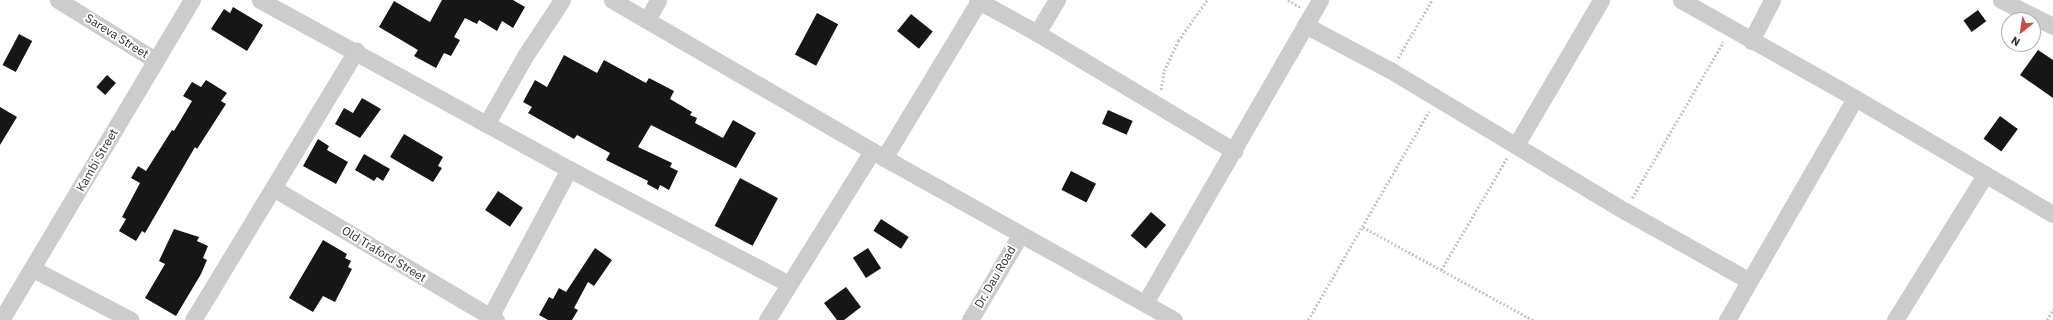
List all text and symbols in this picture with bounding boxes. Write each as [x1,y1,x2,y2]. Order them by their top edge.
street label: Sareva Street [83,11,151,61]
north arrow [2001,12,2041,52]
text: N [2009,33,2022,50]
street label: Kambi Street [73,126,121,194]
street label: Old Traford Street [339,223,429,285]
street label: Dr. Dau Road [971,243,1019,311]

